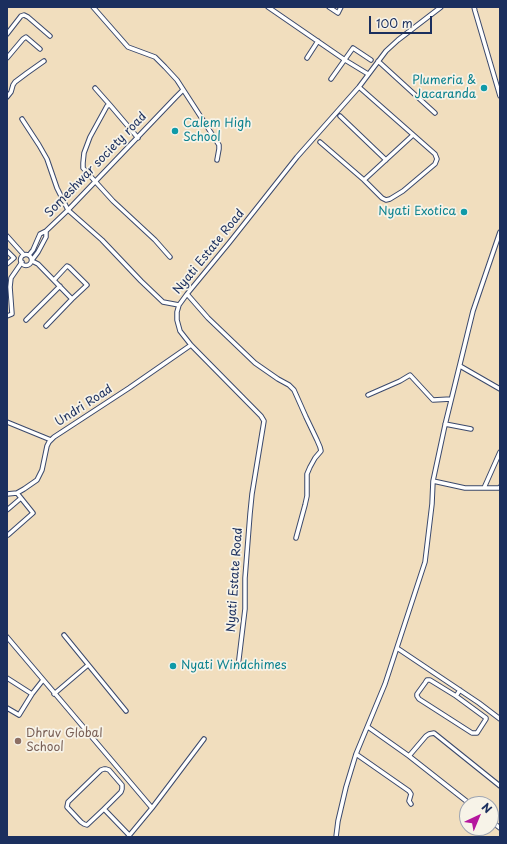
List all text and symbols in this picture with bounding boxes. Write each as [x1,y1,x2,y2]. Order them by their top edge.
scale bar [371,8,434,34]
text: 100 m [376,14,413,32]
place label: Plumeria & Jacaranda [412,74,476,102]
marker: Plumeria & Jacaranda [479,83,489,93]
street label: Someshwar society road [42,110,150,220]
place label: Calem High School [183,117,251,145]
marker: Calem High School [170,126,180,136]
place label: Nyati Exotica [378,205,456,219]
street label: Nyati Estate Road [170,207,248,297]
marker: Nyati Exotica [459,207,469,217]
street label: Undri Road [53,382,115,430]
street label: Nyati Estate Road [224,527,246,633]
place label: Nyati Windchimes [181,659,286,673]
marker: Nyati Windchimes [168,661,178,671]
place label: Dhruv Global School [26,727,102,755]
marker: Dhruv Global School [13,736,23,746]
north arrow [459,796,499,836]
text: N [478,799,496,817]

